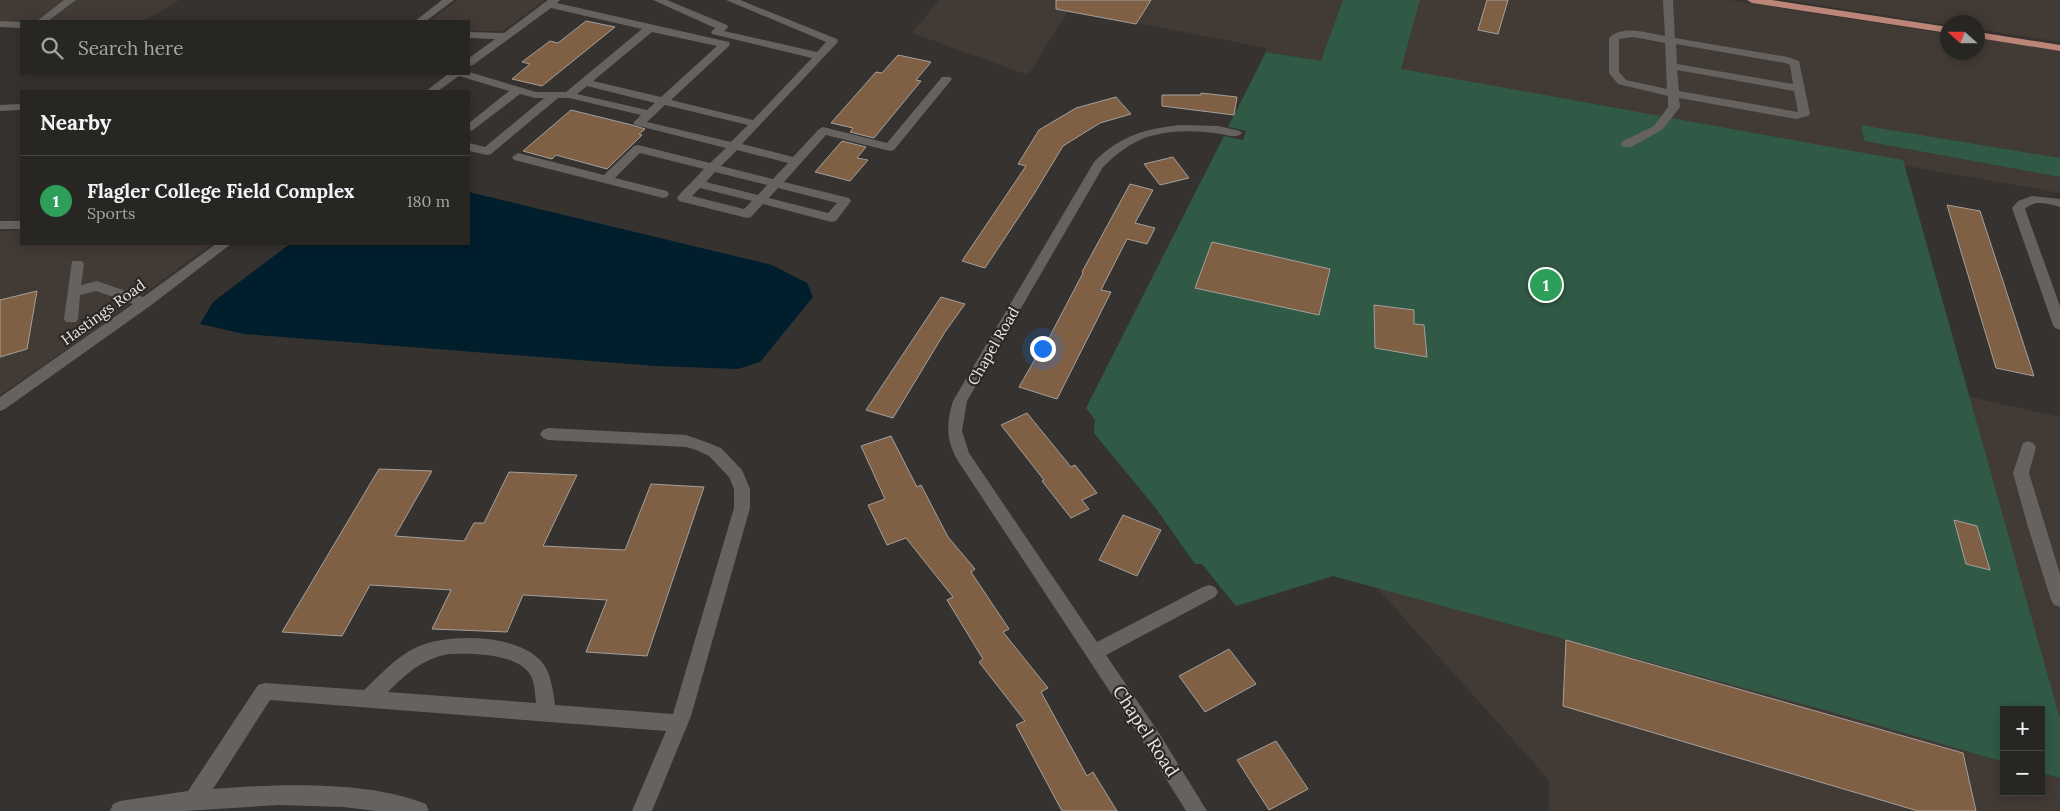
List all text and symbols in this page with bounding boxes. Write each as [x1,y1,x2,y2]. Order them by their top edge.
north arrow [1940,15,1985,60]
search box [20,20,470,75]
icon: search [38,34,66,62]
text: Search here [78,36,184,60]
text: Nearby [40,109,111,136]
text: Flagler College Field Complex [87,179,355,203]
text: 1 [53,191,59,211]
text: 180 m [407,191,450,211]
text: Sports [87,203,136,223]
pin: 1 [1530,266,1562,304]
street label: Hastings Road [57,275,149,349]
street label: Chapel Road [963,304,1023,388]
your location [1030,336,1056,362]
street label: Chapel Road [1108,681,1184,781]
map controls [2000,706,2045,796]
button: + [2000,706,2045,751]
button: − [2000,751,2045,796]

